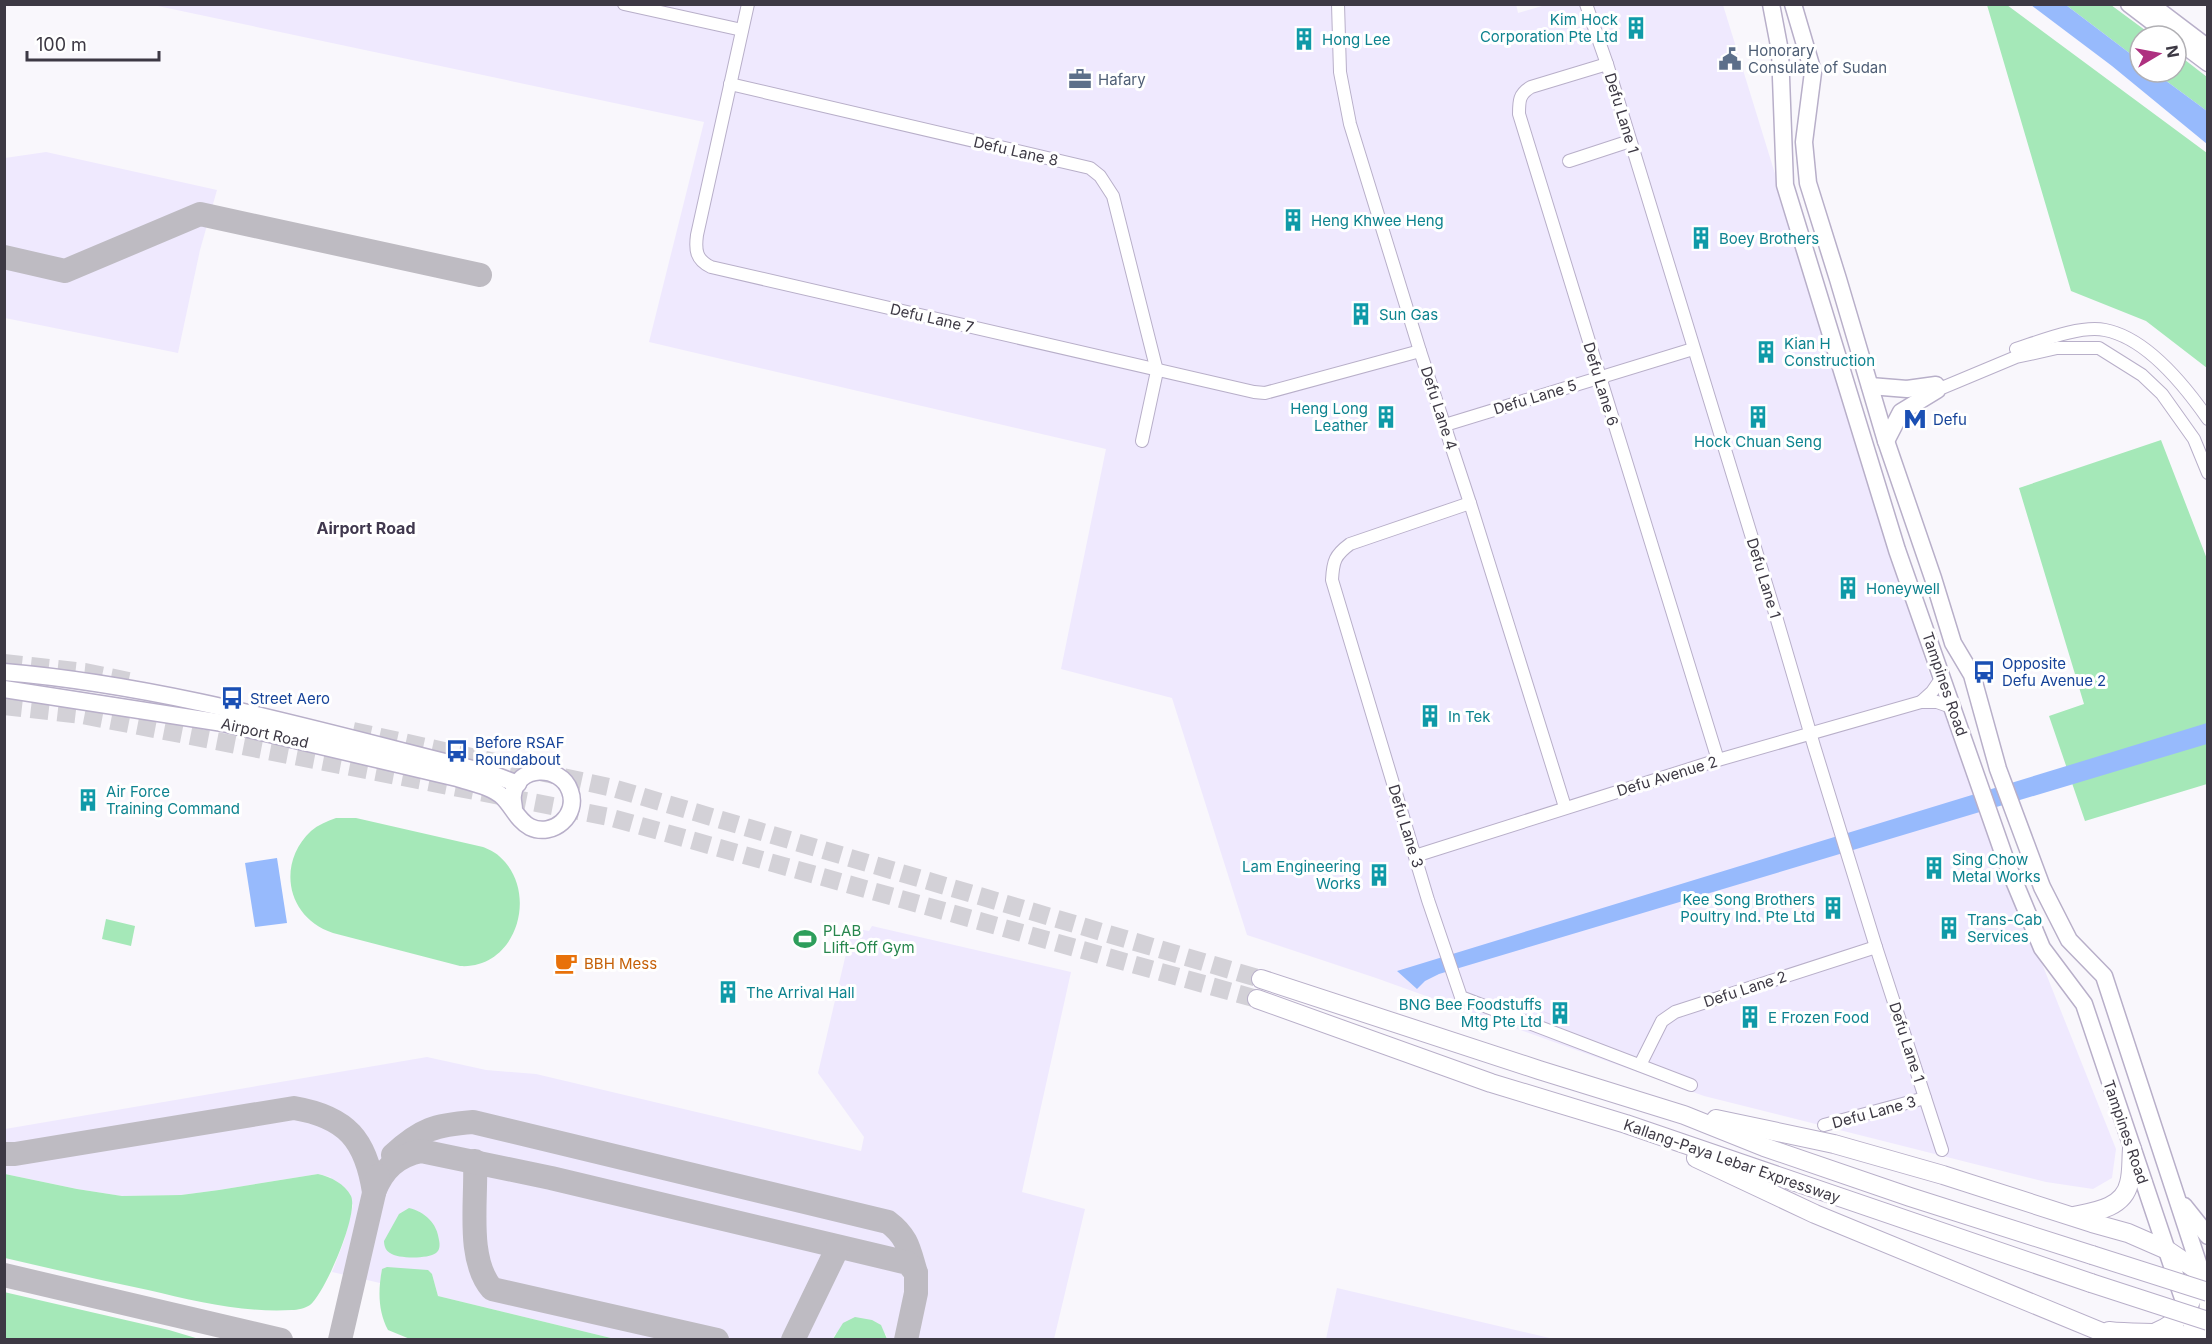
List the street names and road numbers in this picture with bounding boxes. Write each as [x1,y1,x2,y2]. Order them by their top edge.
street label: Defu Lane 1 [1601,71,1643,155]
street label: Defu Lane 8 [972,132,1060,170]
street label: Defu Lane 7 [888,299,976,337]
street label: Defu Lane 6 [1579,340,1623,428]
street label: Defu Lane 4 [1417,364,1461,452]
street label: Defu Lane 5 [1491,375,1579,419]
street label: Defu Lane 1 [1743,536,1785,620]
street label: Tampines Road [1918,629,1972,739]
street label: Airport Road [219,714,311,752]
street label: Defu Avenue 2 [1614,752,1720,800]
street label: Defu Lane 3 [1384,782,1428,870]
street label: Defu Lane 2 [1701,967,1789,1011]
street label: Defu Lane 1 [1885,1000,1929,1084]
street label: Tampines Road [2099,1077,2153,1187]
street label: Defu Lane 3 [1830,1092,1918,1132]
street label: Kallang-Paya Lebar Expressway [1621,1115,1843,1207]

